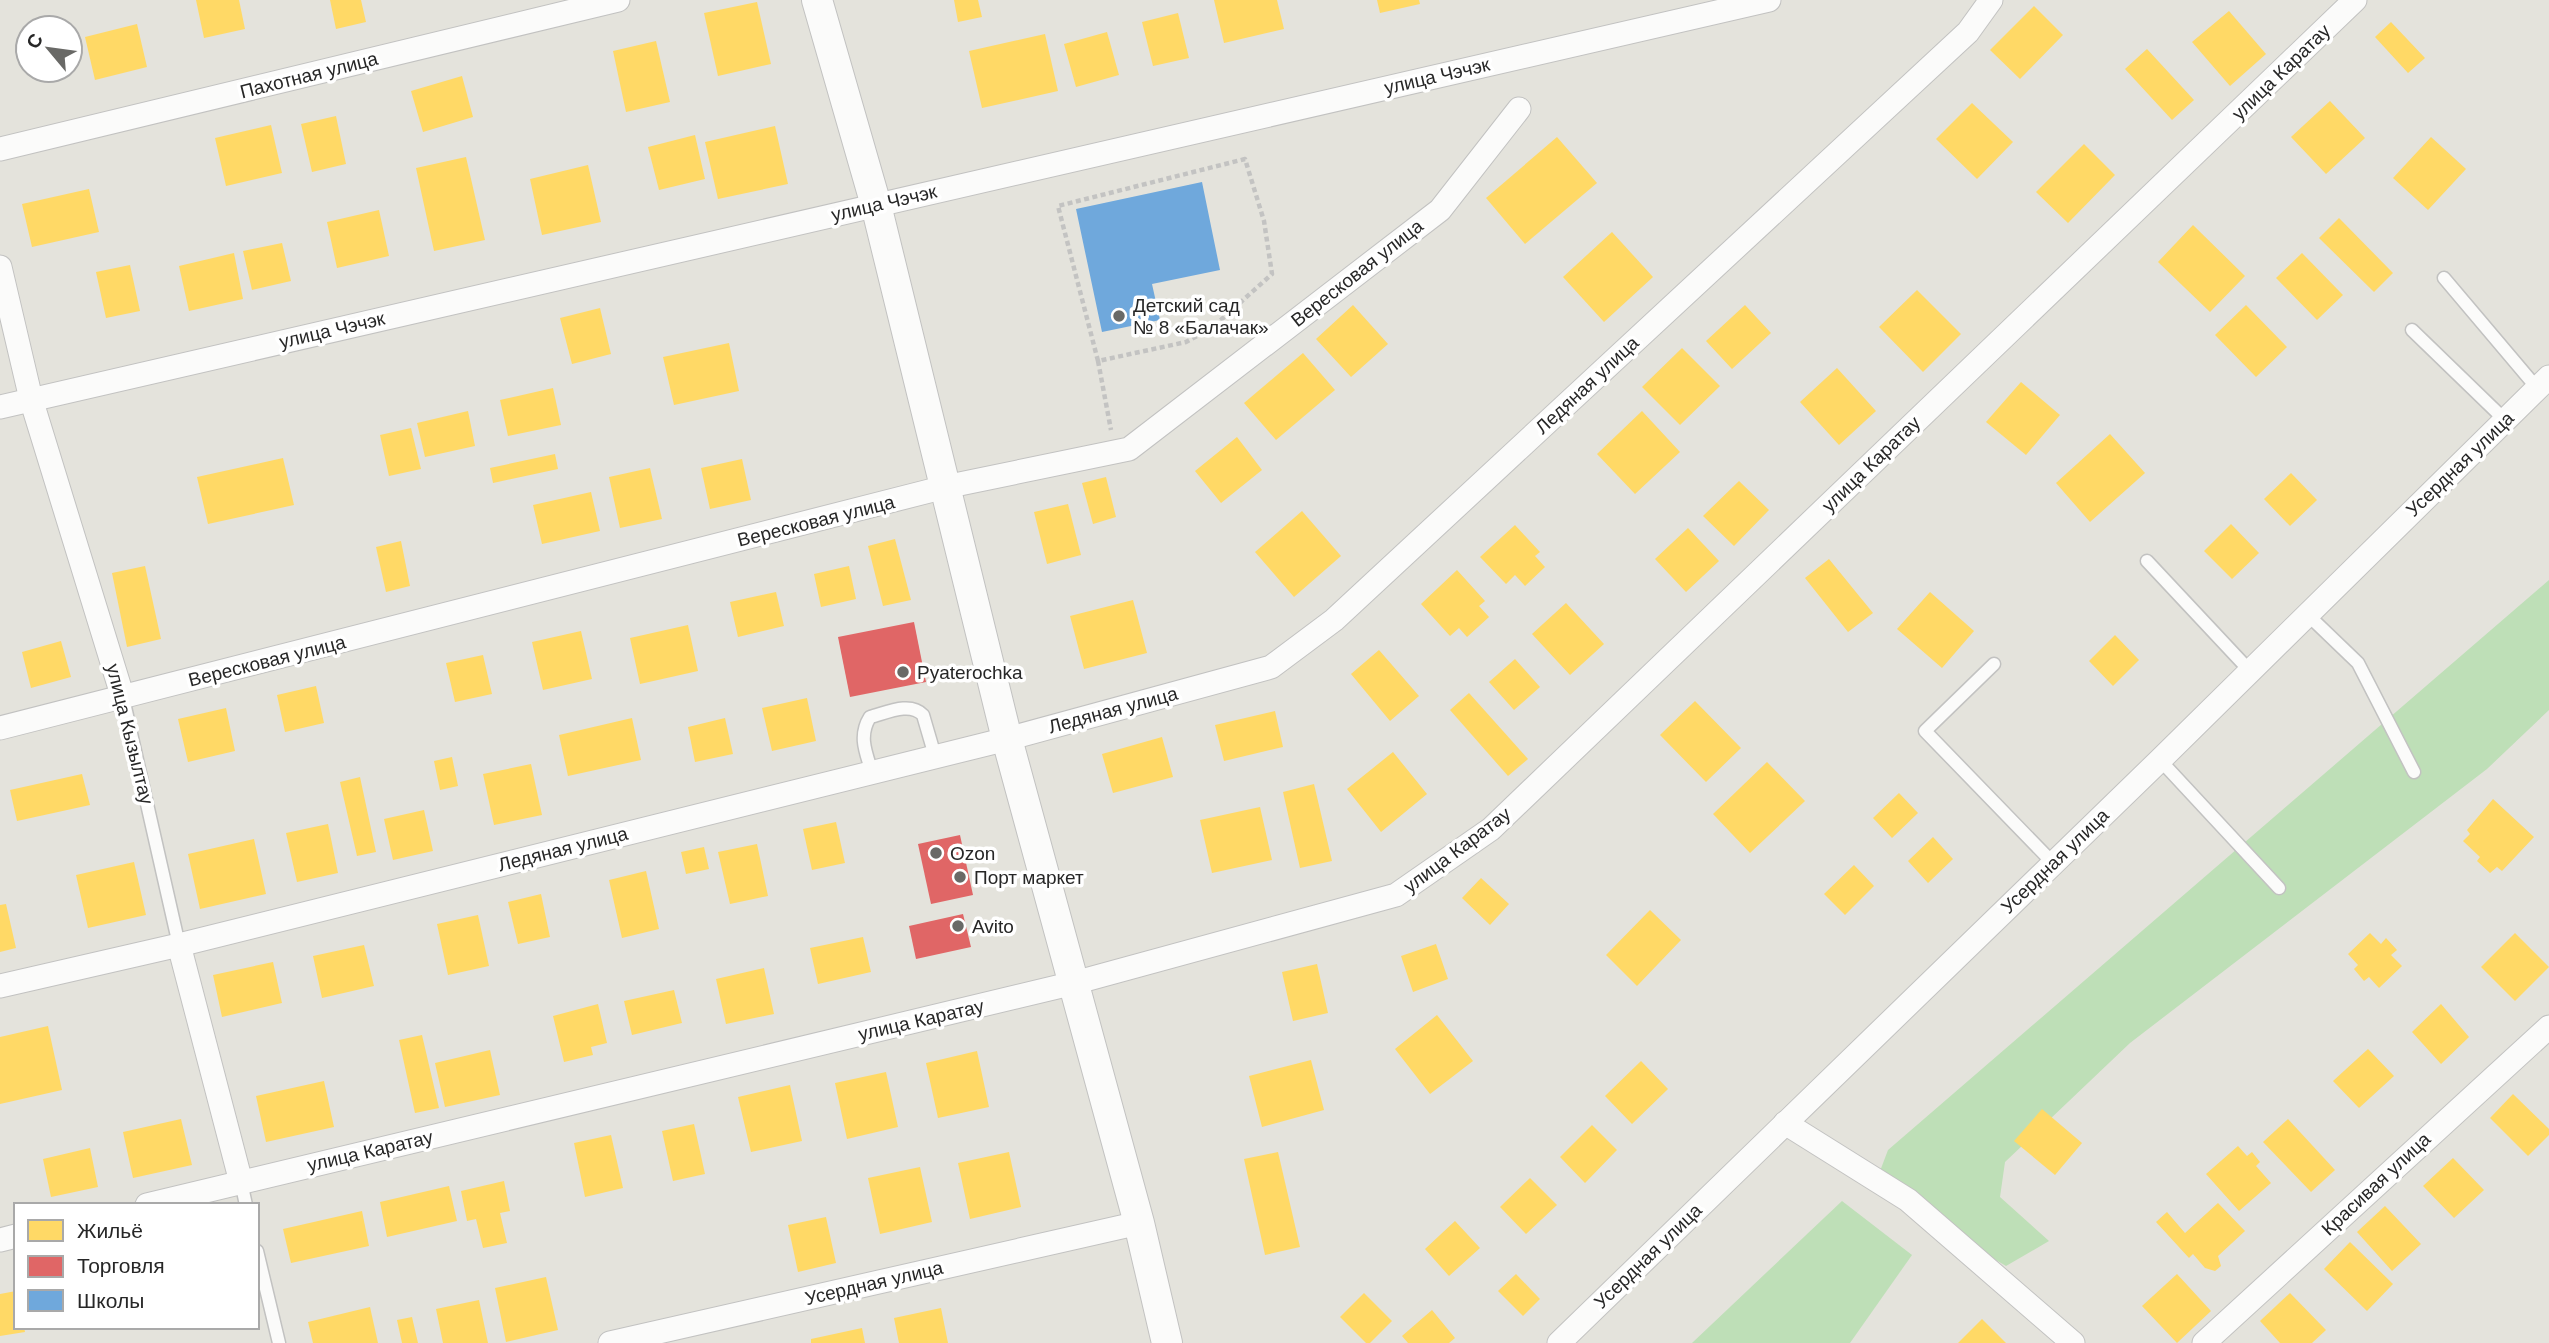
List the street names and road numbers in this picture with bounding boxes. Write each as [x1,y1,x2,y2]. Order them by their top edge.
street label: улица Каратау [2228,20,2335,124]
street label: Пахотная улица [238,48,380,102]
street label: улица Чэчэк [1382,53,1493,98]
street label: улица Чэчэк [829,180,940,225]
street label: Вересковая улица [1287,215,1427,331]
street label: улица Чэчэк [277,307,388,352]
street label: Ледяная улица [1531,332,1643,438]
street label: Усердная улица [2402,407,2518,521]
street label: улица Каратау [1818,412,1925,516]
street label: Вересковая улица [735,491,897,551]
street label: Вересковая улица [186,631,348,691]
street label: улица Кызылтау [102,662,158,807]
street label: Ледяная улица [1046,683,1180,737]
street label: улица Каратау [1399,803,1515,897]
street label: Усердная улица [1997,804,2113,918]
street label: Ледяная улица [496,823,630,875]
street label: улица Каратау [856,995,986,1045]
street label: улица Каратау [305,1126,435,1176]
street label: Красивая улица [2317,1128,2435,1240]
street label: Усердная улица [1590,1199,1706,1313]
street label: Усердная улица [803,1257,945,1309]

